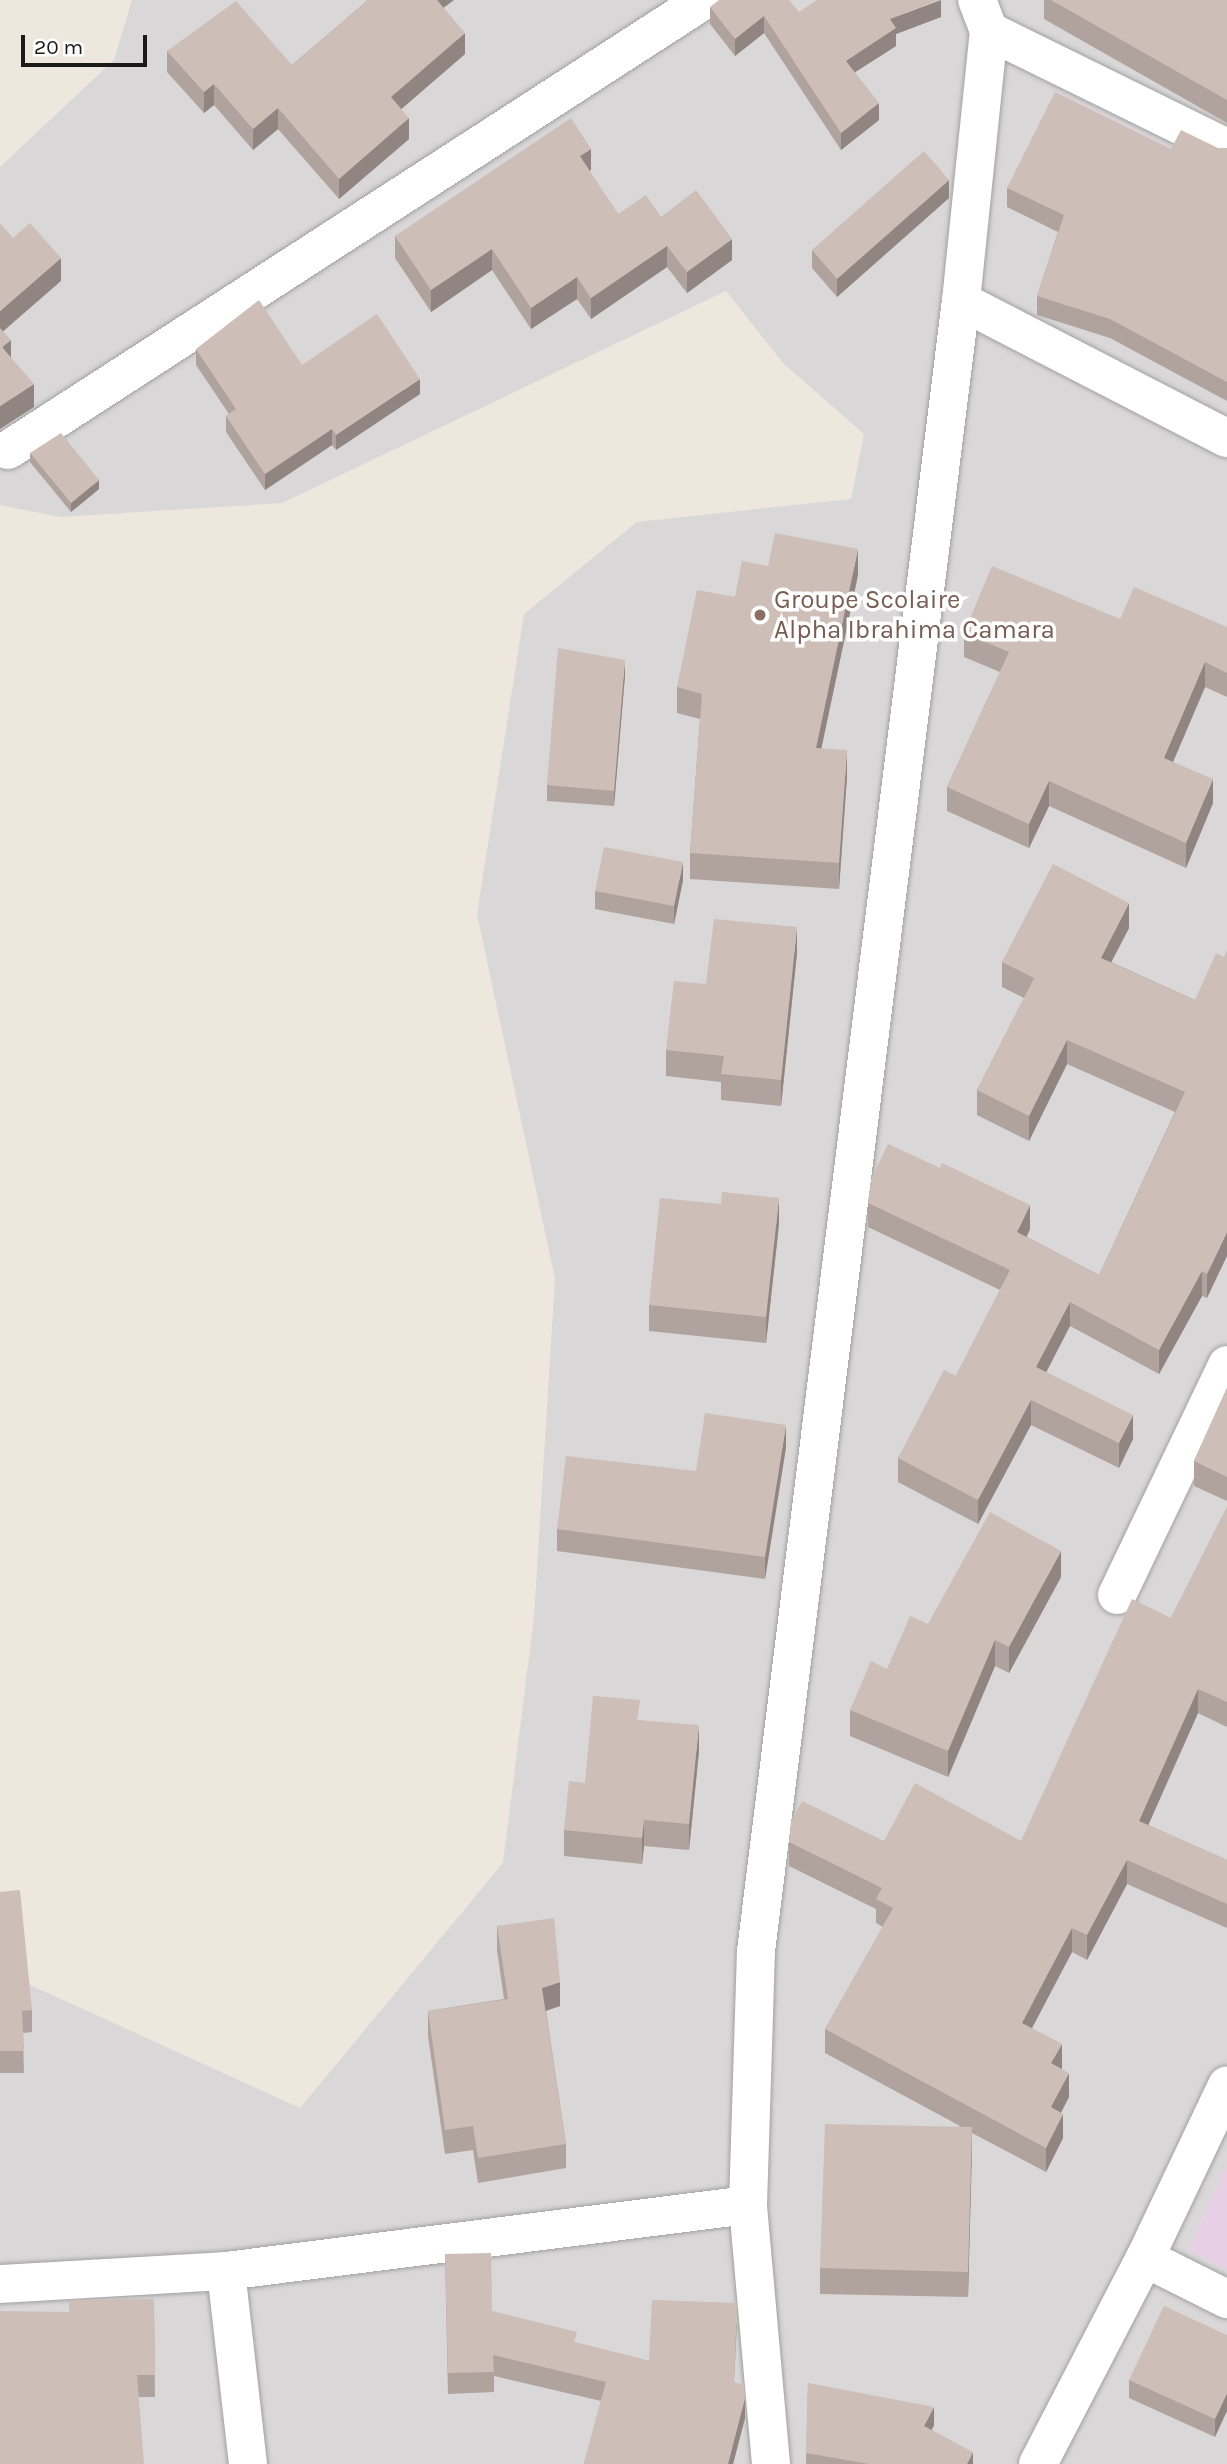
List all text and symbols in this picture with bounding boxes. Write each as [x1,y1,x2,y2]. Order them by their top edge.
scale bar [24,21,150,65]
text: 20 m [34,35,83,59]
place label: Groupe Scolaire Alpha Ibrahima Camara [774,584,1055,646]
marker: Groupe Scolaire Alpha Ibrahima Camara [752,607,768,623]

